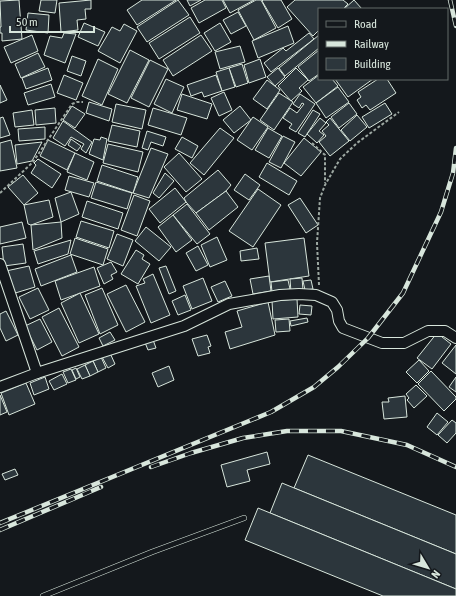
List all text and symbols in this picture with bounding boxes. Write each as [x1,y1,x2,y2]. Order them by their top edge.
scale bar [10,8,94,34]
legend [318,8,448,80]
text: 50 m [16,15,38,29]
text: Road [354,17,377,31]
text: Railway [354,37,389,51]
text: Building [354,57,392,71]
north arrow [408,548,448,588]
text: N [429,568,443,580]

